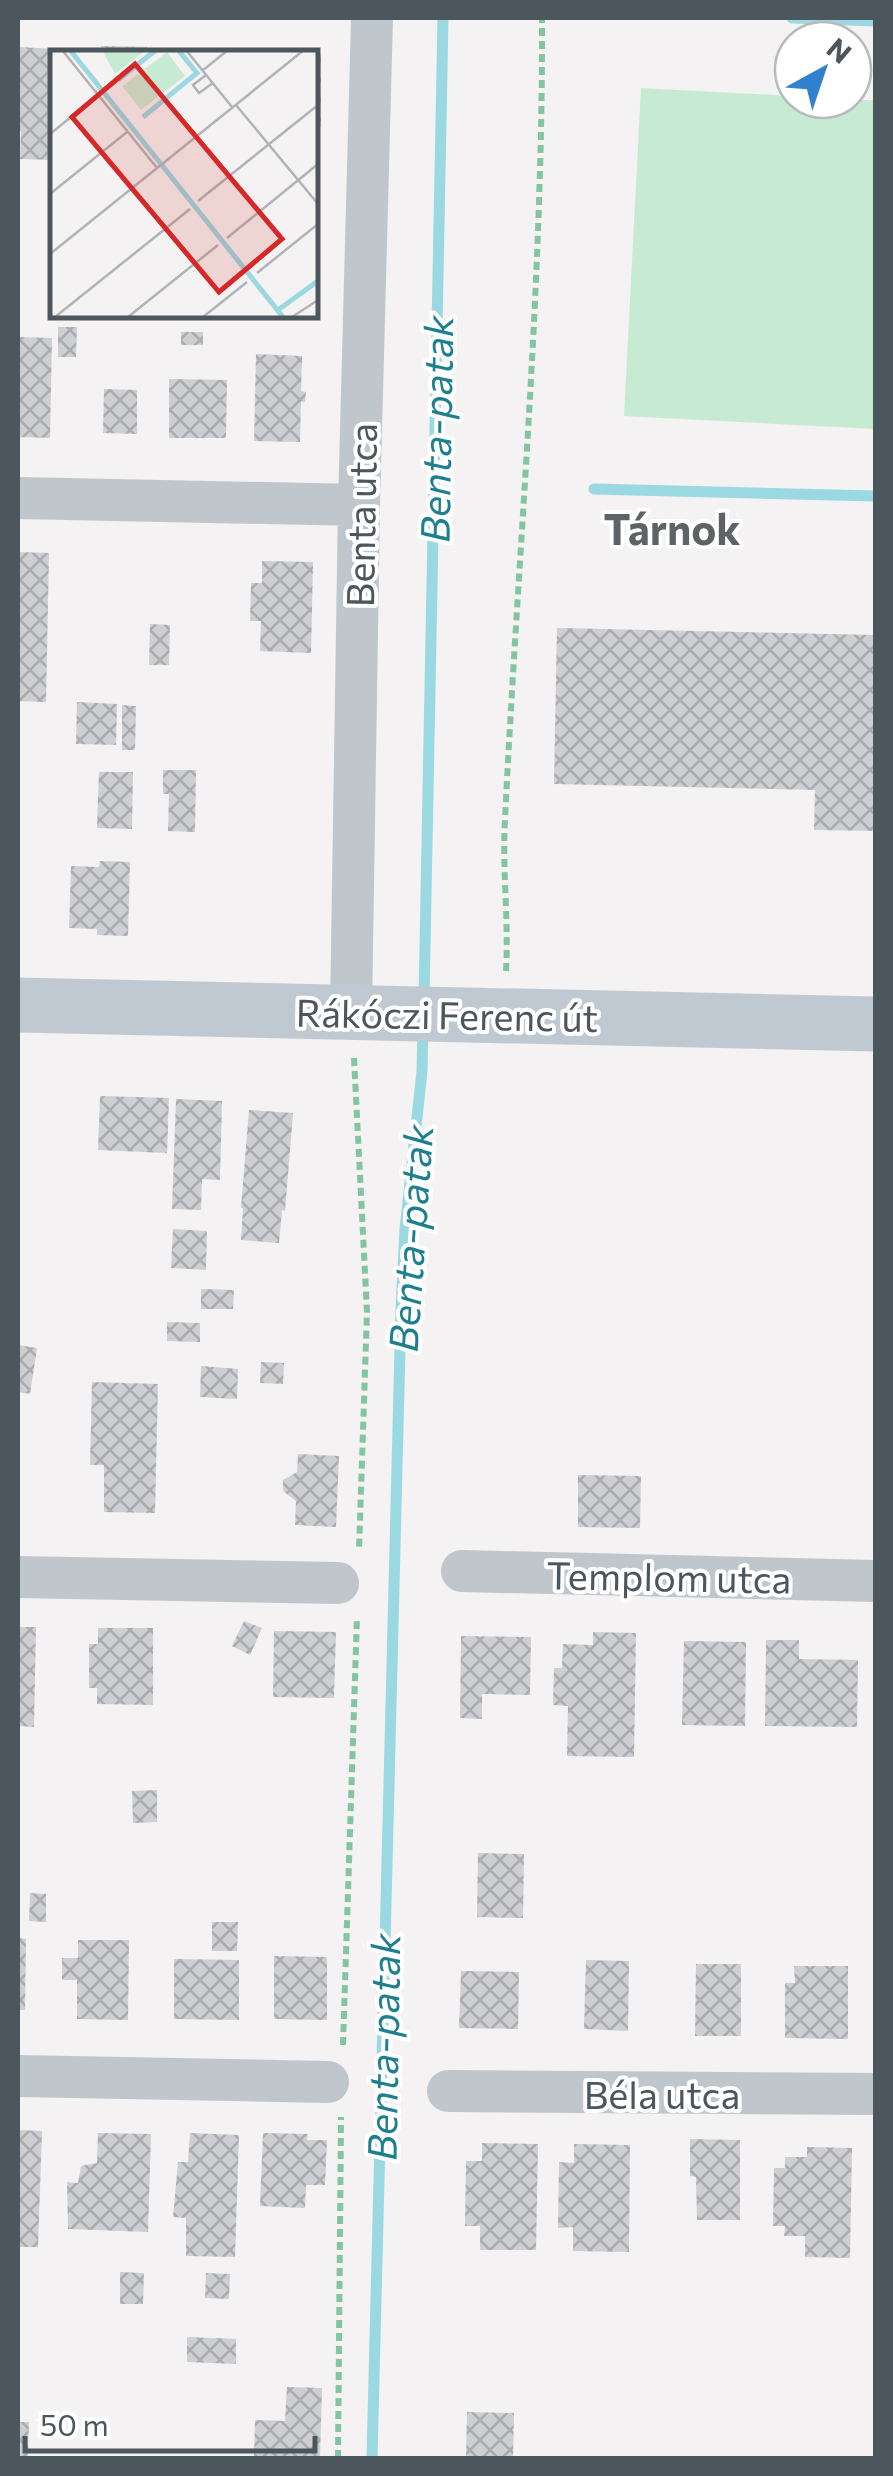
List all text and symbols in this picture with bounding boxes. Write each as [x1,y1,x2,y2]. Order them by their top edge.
north arrow [773,20,873,120]
text: N [821,30,859,70]
inset map [50,50,318,318]
water label: Benta-patak [409,313,462,543]
street label: Benta utca [335,422,385,608]
district label: Tárnok [604,502,740,554]
street label: Rákóczi Ferenc út [295,988,599,1040]
water label: Benta-patak [377,1121,441,1353]
street label: Templom utca [546,1550,792,1602]
water label: Benta-patak [356,1931,409,2161]
street label: Béla utca [584,2070,740,2117]
scale bar [25,2391,315,2453]
text: 50 m [40,2405,109,2442]

